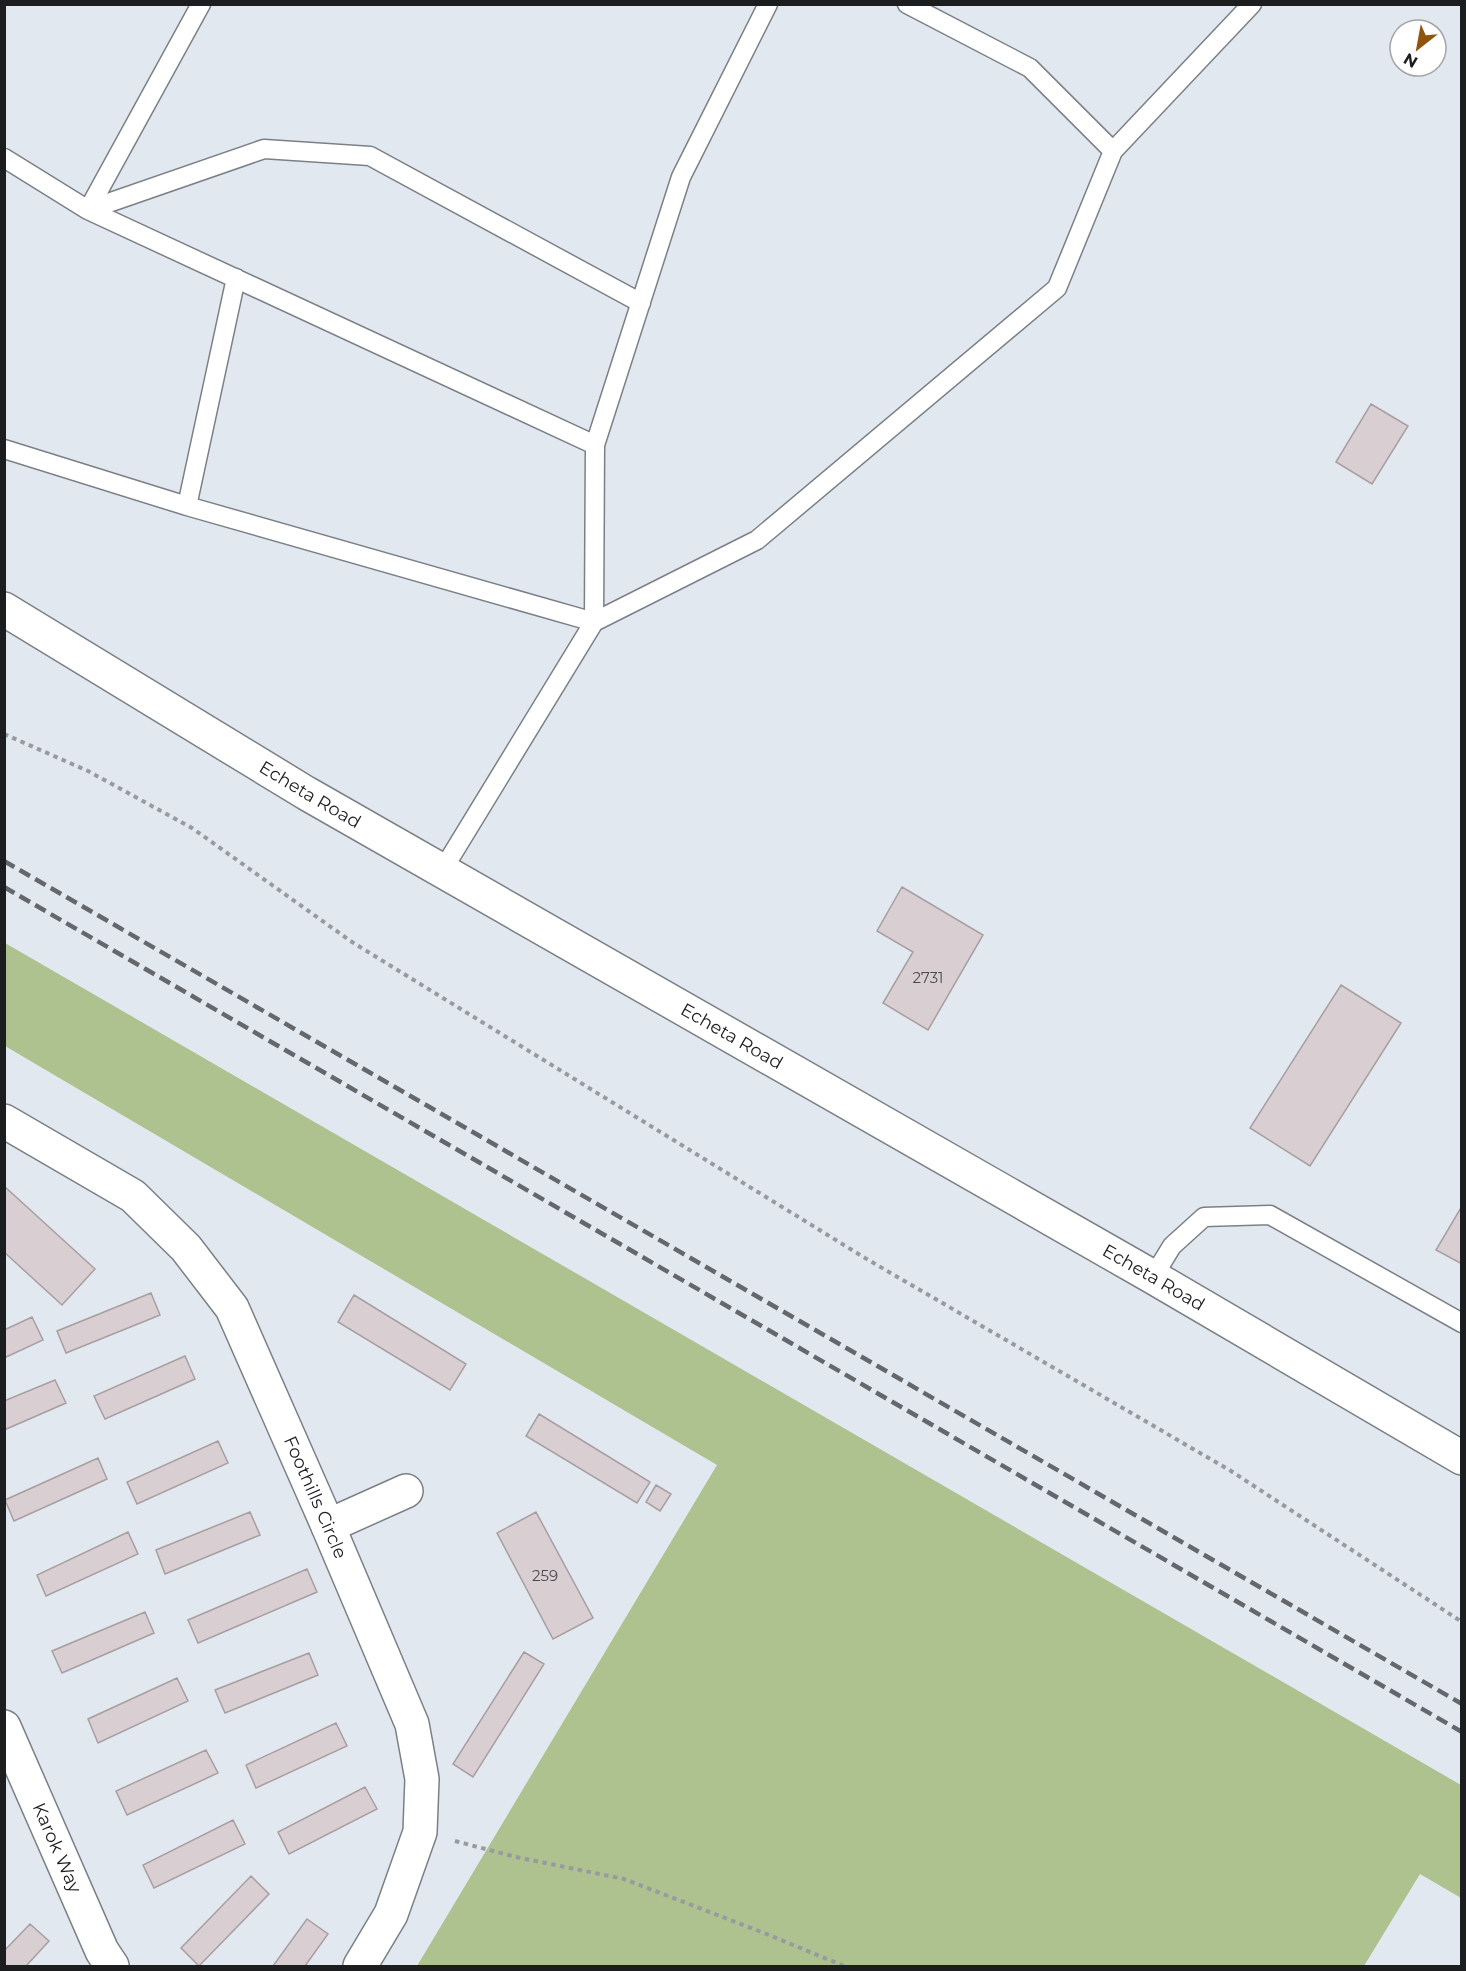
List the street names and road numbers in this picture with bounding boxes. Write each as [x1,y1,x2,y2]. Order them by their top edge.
street label: Echeta Road [255,756,365,833]
street label: Echeta Road [677,998,787,1074]
street label: Echeta Road [1099,1239,1209,1316]
street label: Foothills Circle [279,1433,352,1562]
street label: Karok Way [28,1800,86,1897]

